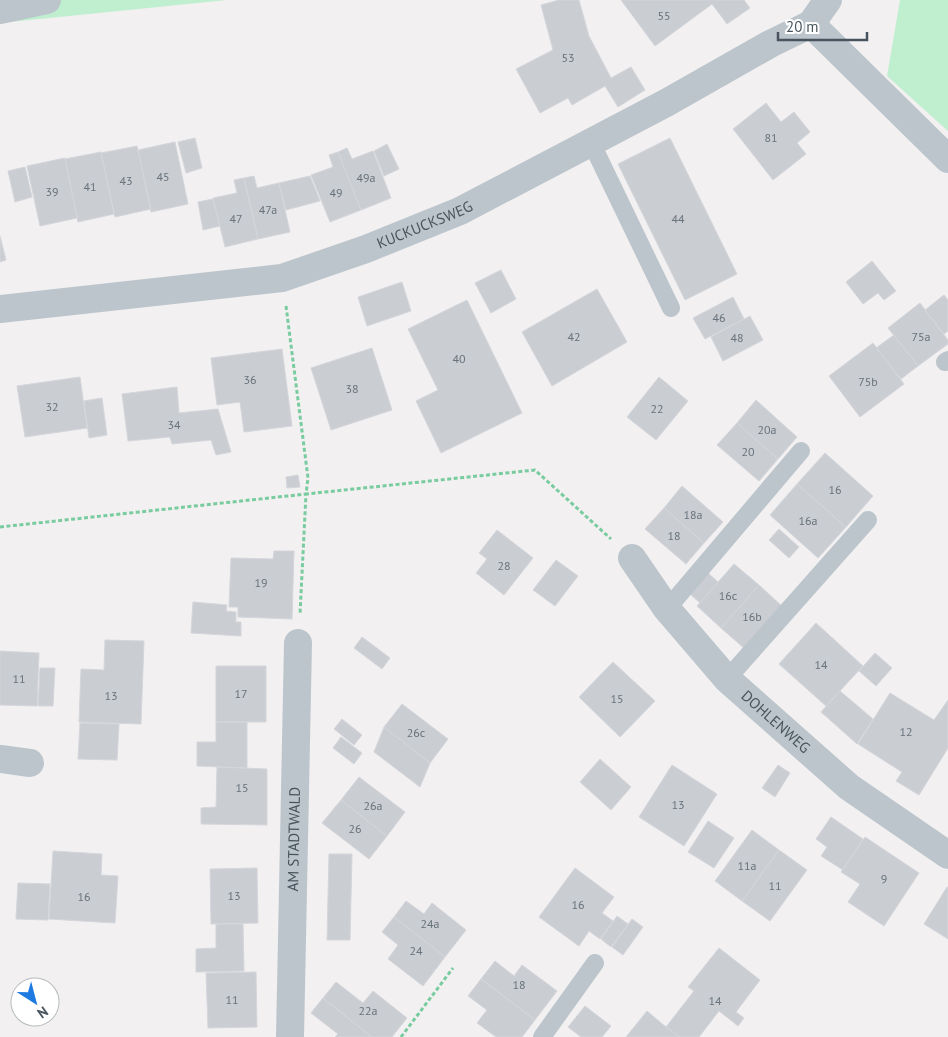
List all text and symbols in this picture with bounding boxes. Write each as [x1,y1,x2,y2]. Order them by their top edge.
house number: 55 [657,8,671,23]
scale bar [778,10,867,42]
text: 20 m [786,17,819,36]
house number: 53 [561,50,575,65]
house number: 81 [764,130,778,145]
house number: 45 [156,169,170,184]
house number: 49a [356,170,376,185]
house number: 43 [119,173,133,188]
house number: 41 [83,179,97,194]
house number: 39 [45,184,59,199]
house number: 49 [329,185,343,200]
street label: KUCKUCKSWEG [374,196,476,253]
house number: 47a [259,202,277,217]
house number: 47 [229,211,243,226]
house number: 44 [671,211,685,226]
house number: 46 [712,310,726,325]
house number: 42 [567,329,581,344]
house number: 75a [911,329,931,344]
house number: 48 [730,330,744,345]
house number: 40 [452,351,466,366]
house number: 36 [243,372,257,387]
house number: 75b [858,374,878,389]
house number: 38 [345,381,359,396]
house number: 32 [45,399,59,414]
house number: 22 [650,401,664,416]
house number: 34 [167,417,181,432]
house number: 20a [757,422,777,437]
house number: 20 [741,444,755,459]
house number: 16 [828,482,842,497]
house number: 18a [683,507,703,522]
house number: 16a [798,513,818,528]
house number: 18 [667,528,681,543]
house number: 28 [497,558,511,573]
house number: 19 [254,575,268,590]
house number: 16c [719,588,738,603]
house number: 16b [742,609,762,624]
house number: 14 [814,657,828,672]
house number: 11 [12,671,26,686]
house number: 17 [234,686,248,701]
street label: DOHLENWEG [738,686,814,757]
house number: 13 [104,688,118,703]
house number: 15 [610,691,624,706]
house number: 12 [899,724,913,739]
house number: 26c [407,725,426,740]
house number: 15 [235,780,249,795]
street label: AM STADTWALD [283,787,304,891]
house number: 13 [671,797,685,812]
house number: 26a [363,798,383,813]
house number: 26 [348,821,362,836]
house number: 11a [737,858,757,873]
house number: 9 [881,871,887,886]
house number: 11 [768,878,782,893]
house number: 13 [227,888,241,903]
house number: 16 [77,889,91,904]
house number: 16 [571,897,585,912]
house number: 24a [420,916,440,931]
house number: 24 [409,943,423,958]
north arrow [10,977,60,1027]
house number: 18 [512,977,526,992]
house number: 11 [225,992,239,1007]
house number: 14 [708,993,722,1008]
text: N [34,1003,52,1023]
house number: 22a [358,1003,378,1018]

